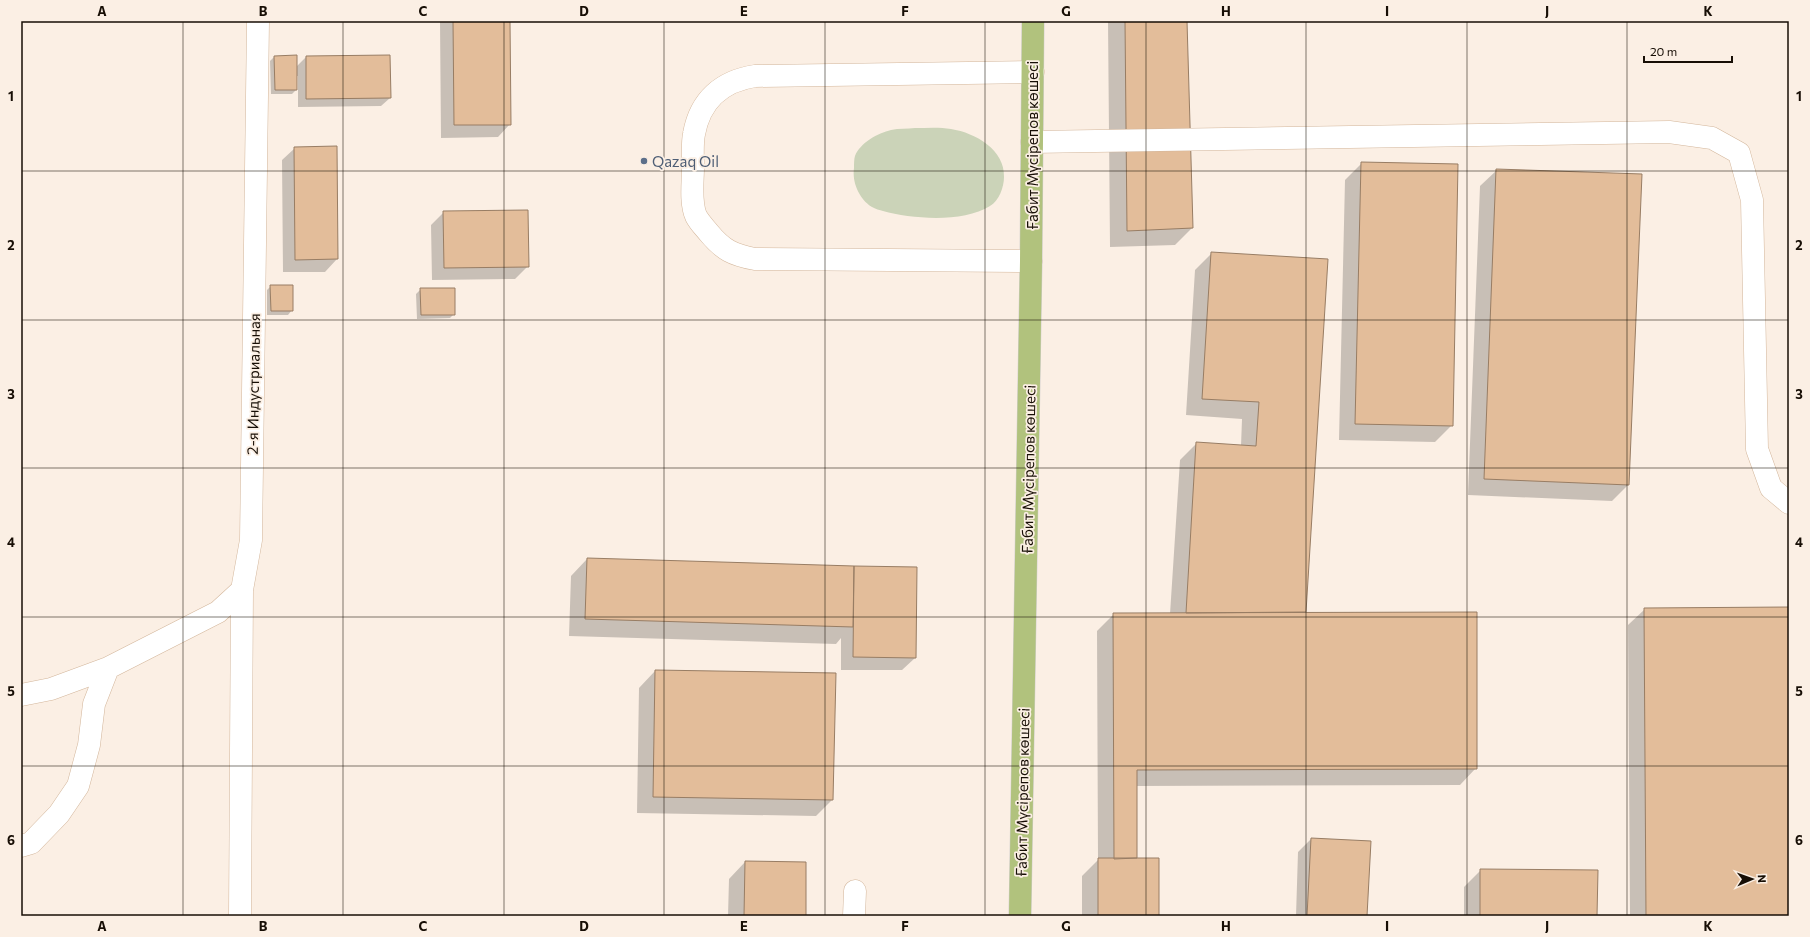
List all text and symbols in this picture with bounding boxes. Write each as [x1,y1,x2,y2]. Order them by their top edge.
text: A [97,3,107,19]
text: B [259,3,268,19]
text: C [419,3,428,19]
text: D [579,3,589,19]
text: E [740,3,748,19]
text: F [901,3,909,19]
text: G [1061,3,1071,19]
text: H [1221,3,1231,19]
text: I [1385,3,1389,19]
text: J [1545,3,1549,19]
text: K [1703,3,1713,19]
scale bar [1644,38,1732,64]
text: 20 m [1650,44,1677,58]
street label: Ғабит Мүсірепов көшесі [1023,61,1041,229]
text: 1 [8,88,14,104]
text: 1 [1796,88,1802,104]
place label: Qazaq Oil [652,152,719,170]
marker: Qazaq Oil [639,156,649,166]
text: 2 [7,237,15,253]
text: 2 [1795,237,1803,253]
street label: 2-я Индустриальная [243,313,263,455]
street label: Ғабит Мүсірепов көшесі [1018,385,1038,553]
text: 3 [7,386,15,402]
text: 3 [1795,386,1803,402]
text: 4 [7,534,15,550]
text: 4 [1795,534,1803,550]
text: 5 [7,683,15,699]
text: 5 [1795,683,1803,699]
street label: Ғабит Мүсірепов көшесі [1012,708,1032,876]
text: 6 [7,832,15,848]
text: 6 [1795,832,1803,848]
north arrow [1732,859,1772,899]
text: N [1756,874,1769,883]
text: A [97,918,107,934]
text: B [259,918,268,934]
text: C [419,918,428,934]
text: D [579,918,589,934]
text: E [740,918,748,934]
text: F [901,918,909,934]
text: G [1061,918,1071,934]
text: H [1221,918,1231,934]
text: I [1385,918,1389,934]
text: J [1545,918,1549,934]
text: K [1703,918,1713,934]

